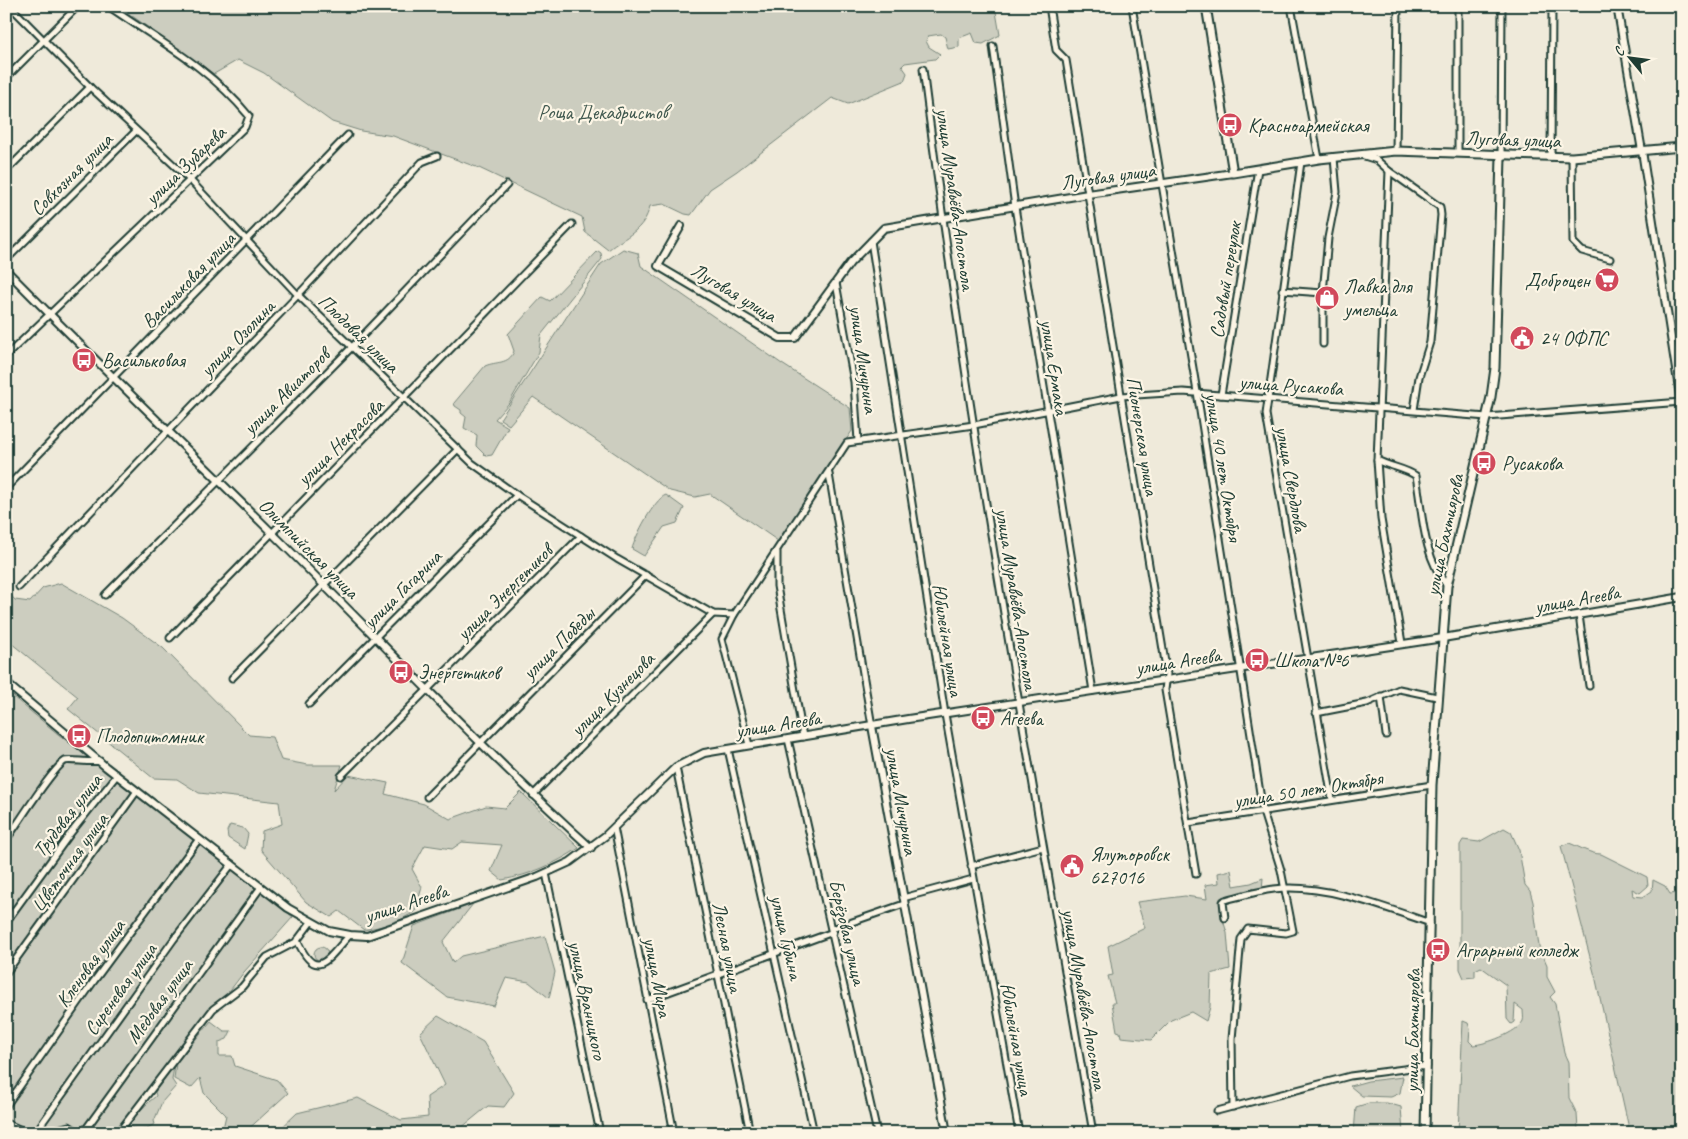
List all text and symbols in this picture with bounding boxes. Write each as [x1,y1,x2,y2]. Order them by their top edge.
north arrow [1606,32,1656,82]
text: С [1610,43,1629,59]
park label: Роща Декабристов [538,100,673,125]
street label: улица Муравьёва-Апостола [930,106,981,293]
bus stop icon: Красноармейская [1217,112,1243,138]
place label: Красноармейская [1248,113,1370,138]
street label: улица Зубарева [139,120,232,211]
street label: Луговая улица [1465,125,1562,154]
street label: Совхозная улица [25,127,119,221]
street label: Луговая улица [1059,157,1158,195]
street label: Садовый переулок [1204,219,1247,340]
street label: Васильковая улица [136,225,242,334]
street label: Луговая улица [687,257,782,328]
supermarket icon: Доброцен [1594,267,1620,293]
place label: Доброцен [1525,268,1592,293]
place label: Лавка для умельца [1343,274,1414,322]
shop icon: Лавка для умельца [1314,285,1340,311]
street label: Плодовая улица [313,289,405,379]
street label: улица Озолина [194,293,282,383]
street label: улица Мичурина [843,302,884,416]
street label: улица Ермака [1034,317,1075,419]
public building icon: 24 ОФПС [1509,325,1535,351]
place label: 24 ОФПС [1540,326,1610,351]
street label: улица Авиаторов [237,340,338,441]
bus stop icon: Васильковая [71,347,97,373]
place label: Васильковая [102,348,186,373]
street label: улица Русакова [1237,369,1345,402]
street label: Пионерская улица [1121,375,1165,499]
street label: улица 40 лет Октября [1199,390,1248,545]
street label: улица Некрасова [291,393,390,492]
street label: улица Свердлова [1270,423,1313,536]
bus stop icon: Русакова [1471,450,1497,476]
place label: Русакова [1502,451,1564,476]
street label: улица Бахтиярова [1419,470,1470,599]
street label: Олимпийская улица [253,493,366,605]
street label: улица Муравьёва-Апостола [990,506,1043,693]
street label: улица Энергетиков [450,537,560,646]
street label: улица Гагарина [357,544,448,635]
street label: улица Агеева [1532,579,1623,619]
street label: Юбилейная улица [926,582,969,700]
street label: улица Победы [516,601,601,686]
street label: улица Агеева [1133,642,1224,681]
street label: улица Кузнецова [564,646,661,743]
bus stop icon: Школа №6 [1244,647,1270,673]
place label: Школа №6 [1274,648,1349,673]
bus stop icon: Энергетиков [388,659,414,685]
place label: Энергетиков [418,660,503,685]
street label: улица Агеева [733,705,824,744]
bus stop icon: Агеева [970,705,996,731]
place label: Агеева [1000,706,1044,731]
bus stop icon: Плодопитомник [66,723,92,749]
place label: Плодопитомник [96,724,205,749]
street label: улица Мичурина [880,744,923,858]
street label: улица 50 лет Октября [1231,765,1386,814]
street label: Трудовая улица [27,768,108,862]
street label: Цветочная улица [25,807,114,917]
place label: Ялуторовск 627016 [1090,842,1171,890]
public building icon: Ялуторовск 627016 [1059,853,1085,879]
street label: Берёзовая улица [822,877,872,989]
street label: улица Агеева [361,878,453,929]
street label: улица Губина [764,891,809,984]
street label: Лесная улица [707,900,749,996]
street label: улица Муравьёва-Апостола [1056,906,1113,1093]
street label: Кленовая улица [50,914,131,1012]
street label: улица Мира [637,934,678,1021]
street label: Сиреневая улица [79,937,163,1040]
street label: улица Враницкого [562,937,613,1063]
bus stop icon: Аграрный колледж [1425,937,1451,963]
place label: Аграрный колледж [1456,938,1579,963]
street label: Медовая улица [120,953,199,1048]
street label: улица Бахтиярова [1399,967,1426,1094]
street label: Юбилейная улица [994,981,1039,1099]

